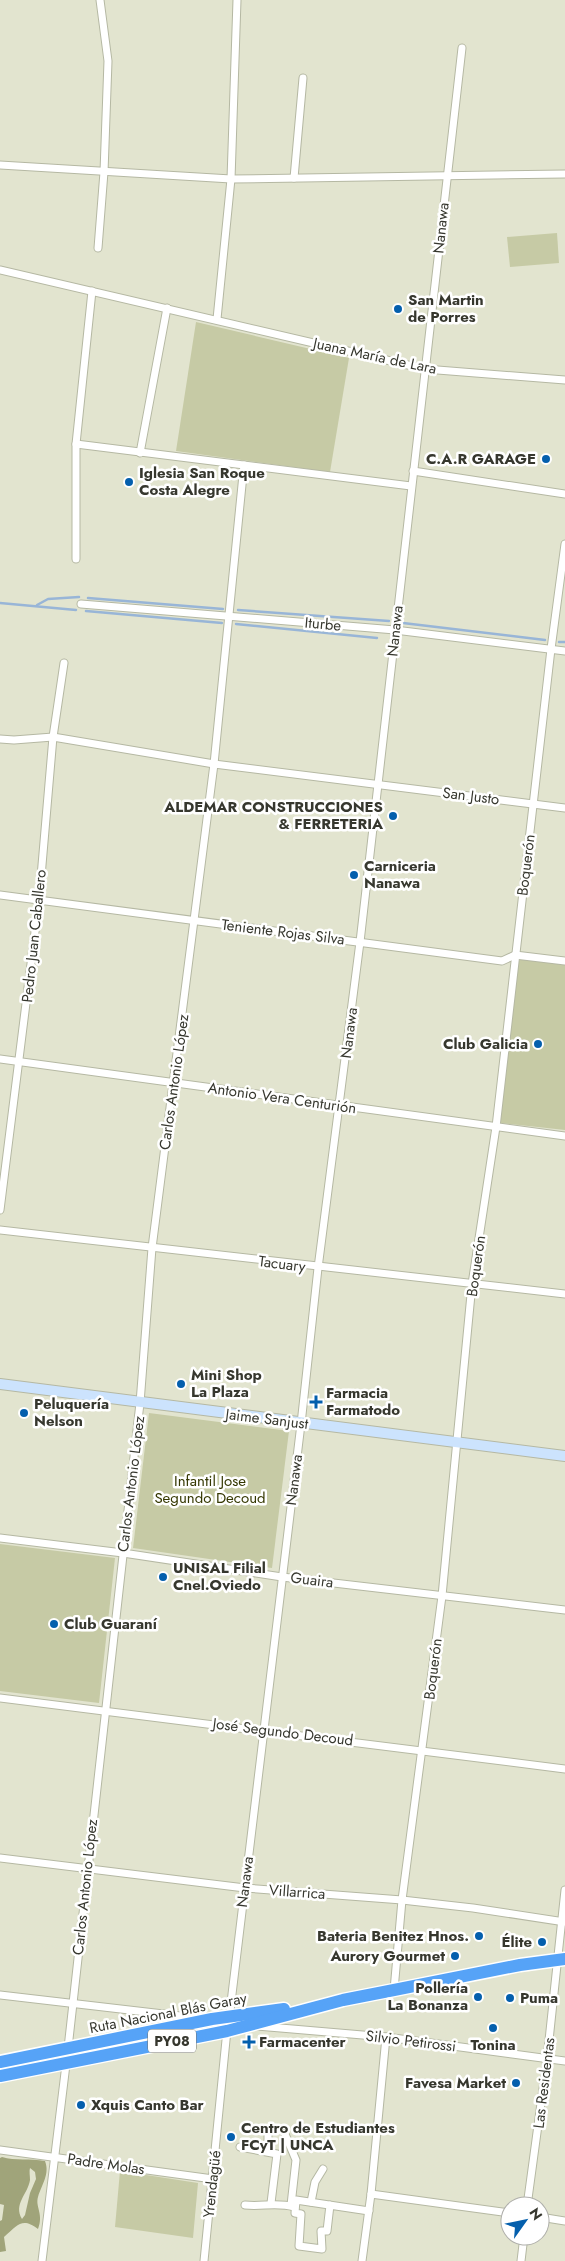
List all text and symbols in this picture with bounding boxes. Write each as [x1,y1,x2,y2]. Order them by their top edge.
street label: Nanawa [427,201,455,255]
place label: San Martin de Porres [408,289,484,328]
marker: San Martin de Porres [392,303,404,315]
street label: Juana María de Lara [309,332,439,380]
place label: C.A.R GARAGE [426,448,536,470]
marker: C.A.R GARAGE [540,453,552,465]
place label: Iglesia San Roque Costa Alegre [139,462,265,501]
marker: Iglesia San Roque Costa Alegre [123,476,135,488]
street label: Nanawa [381,604,409,658]
street label: Iturbe [304,611,342,637]
street label: San Justo [441,782,501,810]
place label: ALDEMAR CONSTRUCCIONES & FERRETERIA [163,796,384,835]
marker: ALDEMAR CONSTRUCCIONES & FERRETERIA [387,810,399,822]
street label: Boquerón [511,833,541,897]
place label: Carniceria Nanawa [364,855,436,894]
street label: Pedro Juan Caballero [16,868,52,1004]
marker: Carniceria Nanawa [348,869,360,881]
street label: Teniente Rojas Silva [220,914,346,950]
street label: Nanawa [335,1006,363,1060]
street label: Carlos Antonio López [154,1013,194,1151]
place label: Club Galicia [443,1033,528,1055]
marker: Club Galicia [532,1038,544,1050]
street label: Antonio Vera Centurión [206,1077,358,1119]
street label: Boquerón [461,1234,491,1298]
street label: Tacuary [257,1250,307,1278]
place label: Mini Shop La Plaza [191,1364,262,1403]
marker: Mini Shop La Plaza [175,1378,187,1390]
place label: Farmacia Farmatodo [326,1382,400,1421]
place label: Peluquería Nelson [34,1393,109,1432]
marker: Farmacia Farmatodo [310,1396,322,1408]
street label: Jaime Sanjust [222,1403,310,1435]
marker: Peluquería Nelson [18,1407,30,1419]
street label: Carlos Antonio López [112,1415,150,1553]
street label: Nanawa [280,1453,308,1507]
park label: Infantil Jose Segundo Decoud [154,1470,266,1509]
place label: UNISAL Filial Cnel.Oviedo [173,1557,266,1596]
street label: Guaira [289,1566,335,1594]
marker: UNISAL Filial Cnel.Oviedo [157,1571,169,1583]
place label: Club Guaraní [64,1613,158,1635]
marker: Club Guaraní [48,1618,60,1630]
street label: Boquerón [418,1637,448,1701]
street label: José Segundo Decoud [210,1712,354,1752]
street label: Carlos Antonio López [67,1818,103,1956]
street label: Nanawa [231,1855,259,1909]
street label: Villarrica [268,1879,326,1905]
place label: Bateria Benitez Hnos. [317,1925,469,1947]
marker: Bateria Benitez Hnos. [473,1930,485,1942]
place label: Élite [501,1931,532,1953]
marker: Élite [536,1936,548,1948]
place label: Aurory Gourmet [329,1945,445,1967]
marker: Aurory Gourmet [449,1950,461,1962]
place label: Pollería La Bonanza [387,1977,468,2016]
street label: Ruta Nacional Blás Garay [87,1987,249,2039]
place label: Puma [520,1987,558,2009]
marker: Pollería La Bonanza [472,1991,484,2003]
marker: Puma [504,1992,516,2004]
marker: Tonina [487,2022,499,2034]
street label: Silvio Petirossi [365,2025,457,2057]
road number: PY08 [148,2030,196,2052]
place label: Farmacenter [259,2031,346,2053]
place label: Tonina [470,2034,516,2056]
marker: Farmacenter [243,2036,255,2048]
street label: Las Residentas [528,2036,560,2130]
place label: Favesa Market [405,2072,506,2094]
marker: Favesa Market [510,2077,522,2089]
place label: Xquis Canto Bar [91,2094,205,2116]
marker: Xquis Canto Bar [75,2099,87,2111]
place label: Centro de Estudiantes FCyT | UNCA [241,2117,395,2156]
marker: Centro de Estudiantes FCyT | UNCA [225,2131,237,2143]
street label: Padre Molas [66,2148,146,2180]
street label: Yrendagüé [198,2149,227,2219]
north arrow [500,2196,550,2246]
text: N [524,2204,547,2224]

